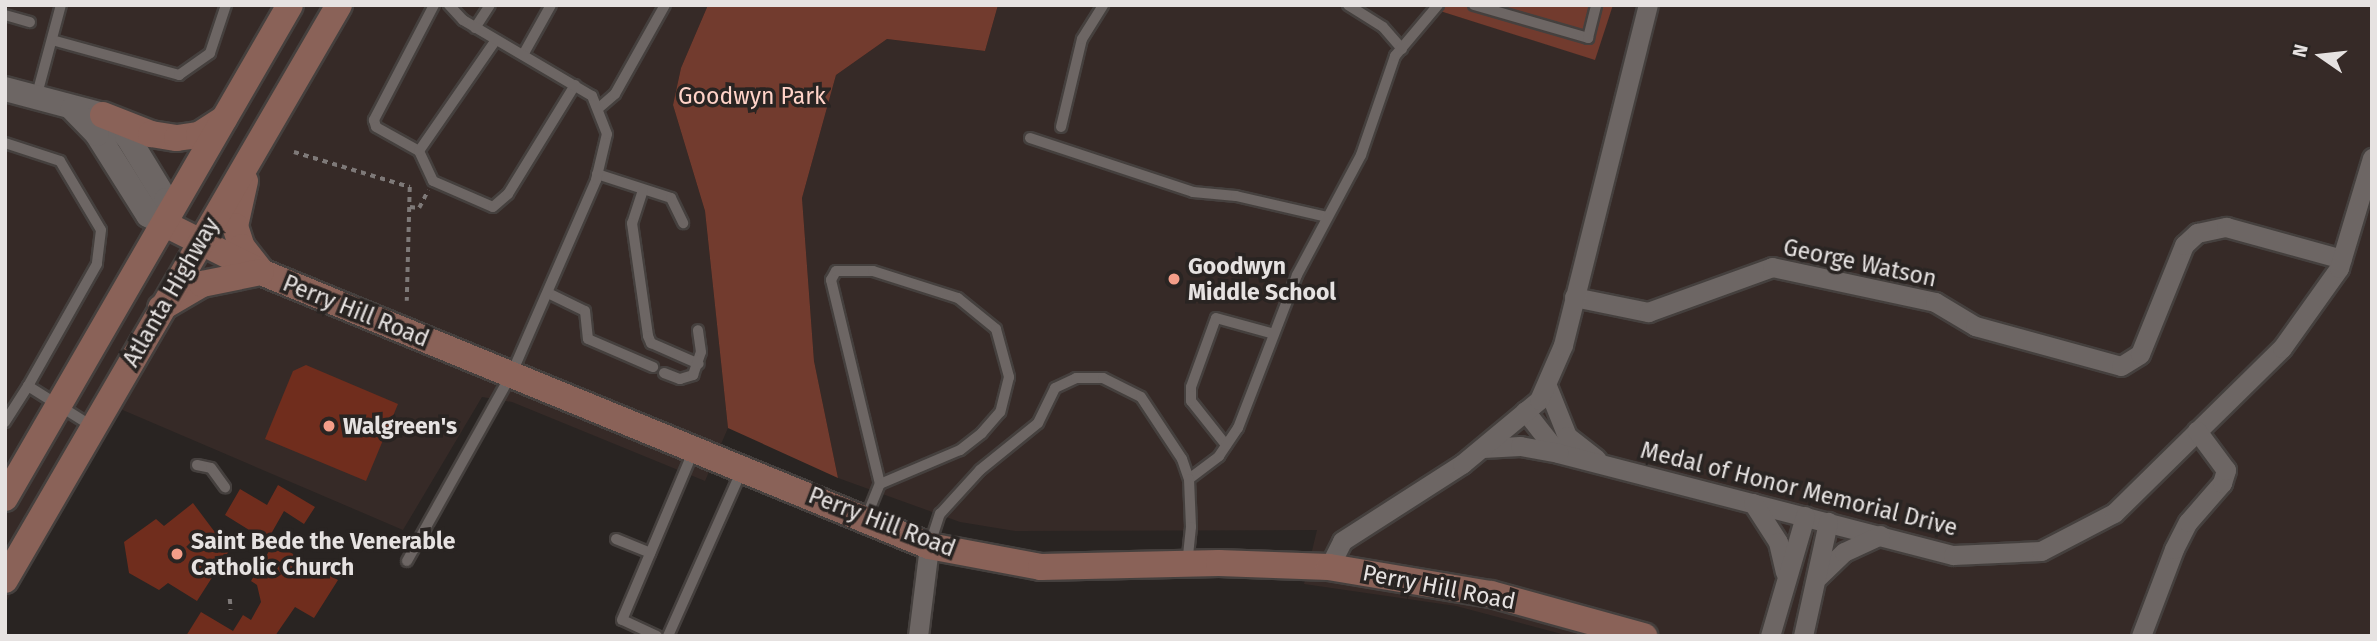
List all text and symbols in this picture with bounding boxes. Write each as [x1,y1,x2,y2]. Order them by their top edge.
north arrow [2286,21,2356,91]
text: N [2287,42,2313,60]
park label: Goodwyn Park [678,82,826,110]
street label: Atlanta Highway [117,212,225,372]
street label: George Watson [1781,233,1939,293]
place label: Goodwyn Middle School [1188,252,1336,306]
street label: Perry Hill Road [279,269,433,353]
marker: Goodwyn Middle School [1166,271,1182,287]
place label: Walgreen's [343,412,457,440]
marker: Walgreen's [321,418,337,434]
street label: Medal of Honor Memorial Drive [1638,436,1960,542]
street label: Perry Hill Road [805,481,959,563]
place label: Saint Bede the Venerable Catholic Church [191,527,455,581]
marker: Saint Bede the Venerable Catholic Church [169,546,185,562]
street label: Perry Hill Road [1360,559,1518,615]

